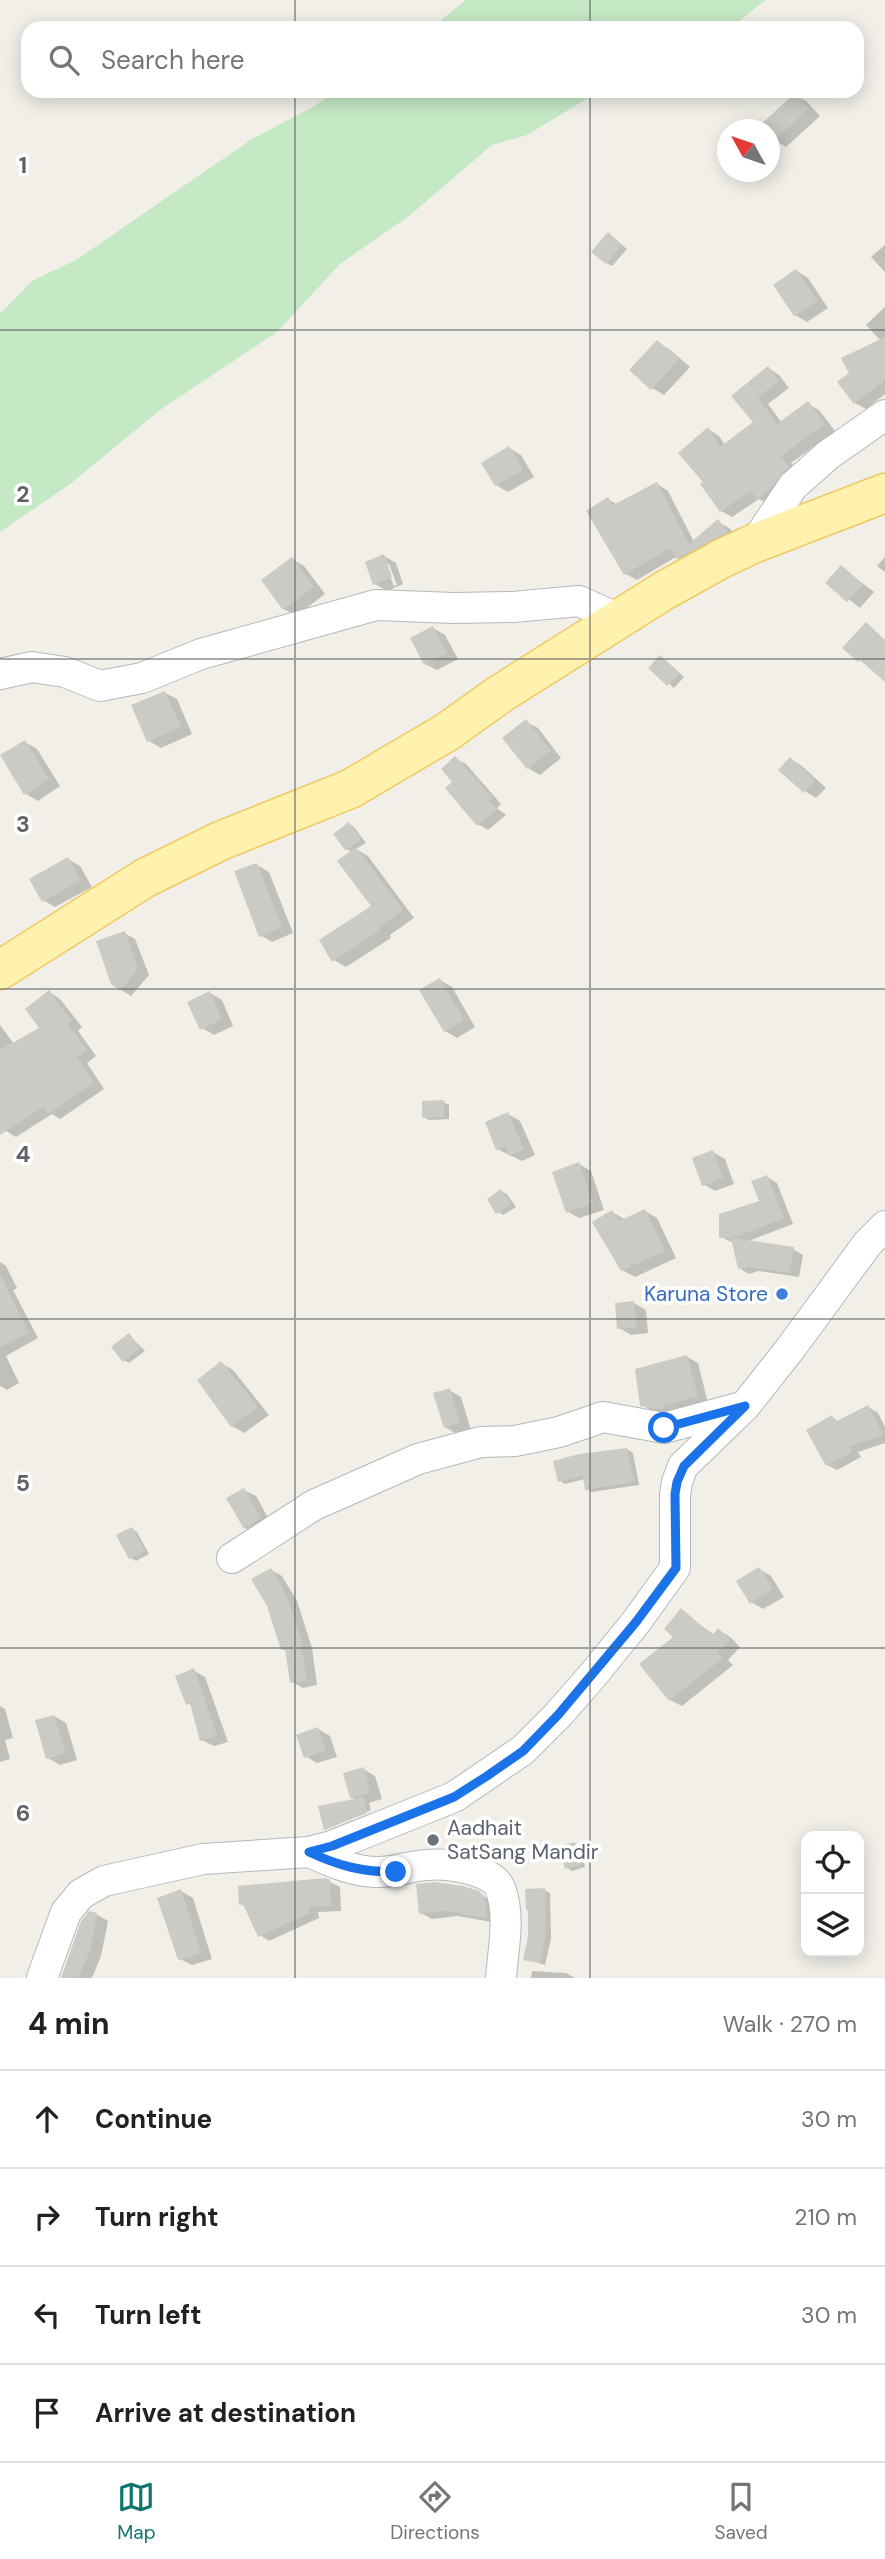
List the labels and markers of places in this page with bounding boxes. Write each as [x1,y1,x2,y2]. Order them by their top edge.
place label: Karuna Store [644,1280,768,1308]
marker: Karuna Store [774,1286,790,1302]
place label: Aadhait SatSang Mandir [447,1814,599,1866]
marker: Aadhait SatSang Mandir [425,1832,441,1848]

